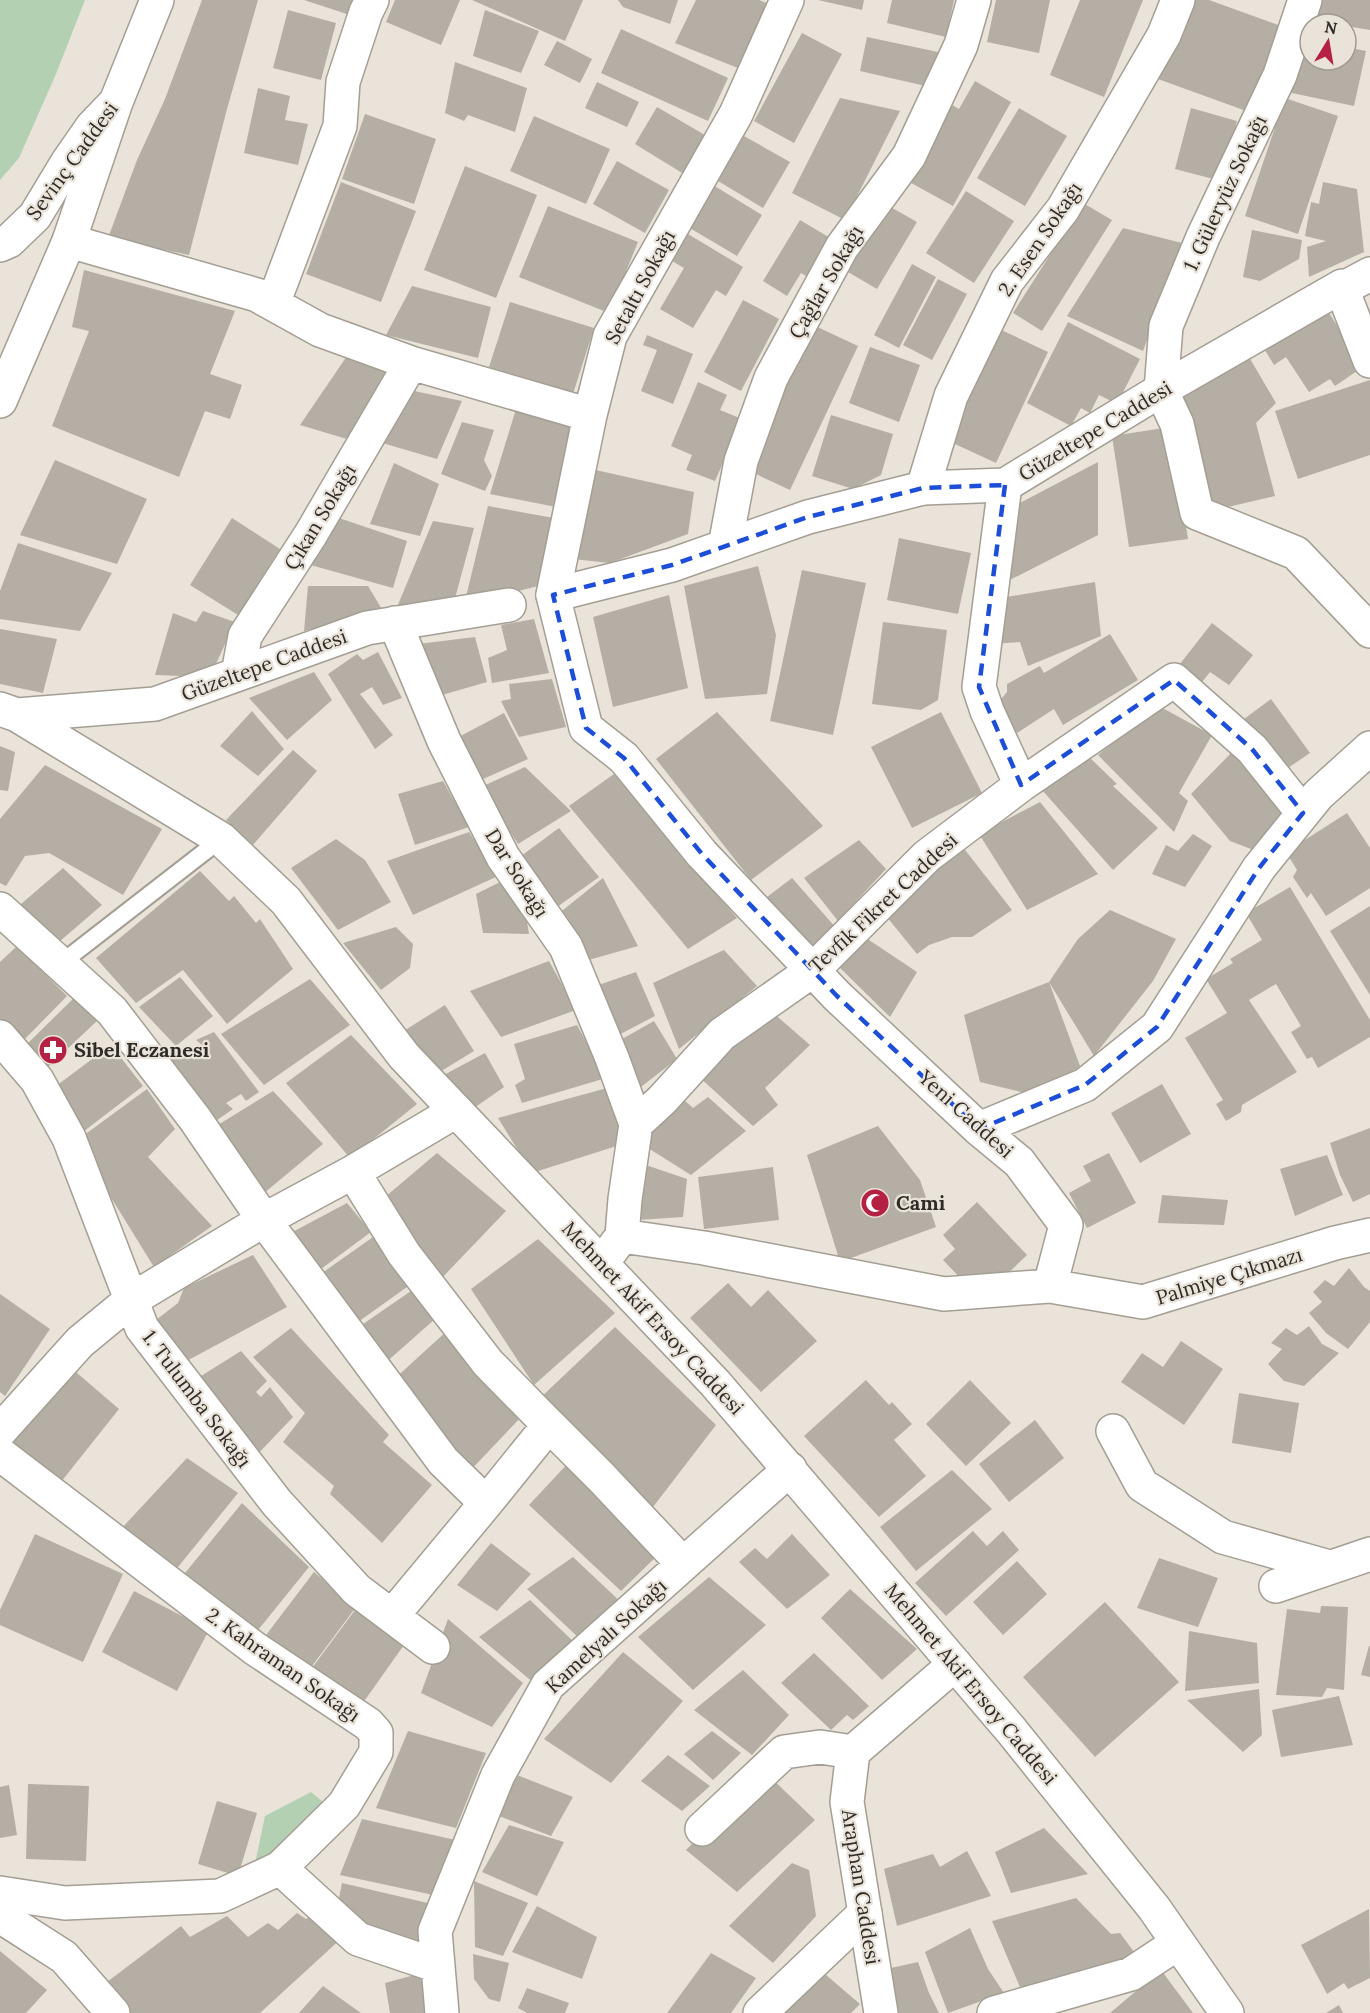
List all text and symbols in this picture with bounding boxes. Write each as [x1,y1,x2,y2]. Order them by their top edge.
north arrow [1298,12,1358,72]
text: N [1323,16,1339,38]
street label: Sevinç Caddesi [20,97,123,225]
street label: 1. Güleryüz Sokağı [1177,111,1272,275]
street label: 2. Esen Sokağı [992,177,1087,300]
street label: Çağlar Sokağı [783,221,868,343]
street label: Setaltı Sokağı [599,226,680,348]
street label: Güzeltepe Caddesi [1014,375,1176,486]
street label: Çıkan Sokağı [278,459,361,574]
street label: Güzeltepe Caddesi [178,623,350,706]
street label: Dar Sokağı [480,824,555,922]
street label: Tevfik Fikret Caddesi [803,827,962,978]
pharmacy icon: Sibel Eczanesi [37,1034,69,1066]
place label: Sibel Eczanesi [74,1037,210,1062]
street label: Yeni Caddesi [913,1064,1019,1163]
mosque icon: Cami [859,1187,891,1219]
place label: Cami [896,1190,946,1215]
street label: Mehmet Akif Ersoy Caddesi [557,1216,750,1420]
street label: Palmiye Çıkmazı [1153,1241,1305,1310]
street label: 1. Tulumba Sokağı [138,1325,257,1472]
street label: Kamelyalı Sokağı [540,1573,671,1698]
street label: Mehmet Akif Ersoy Caddesi [880,1578,1063,1789]
street label: 2. Kahraman Sokağı [201,1602,365,1727]
street label: Araphan Caddesi [837,1806,886,1966]

